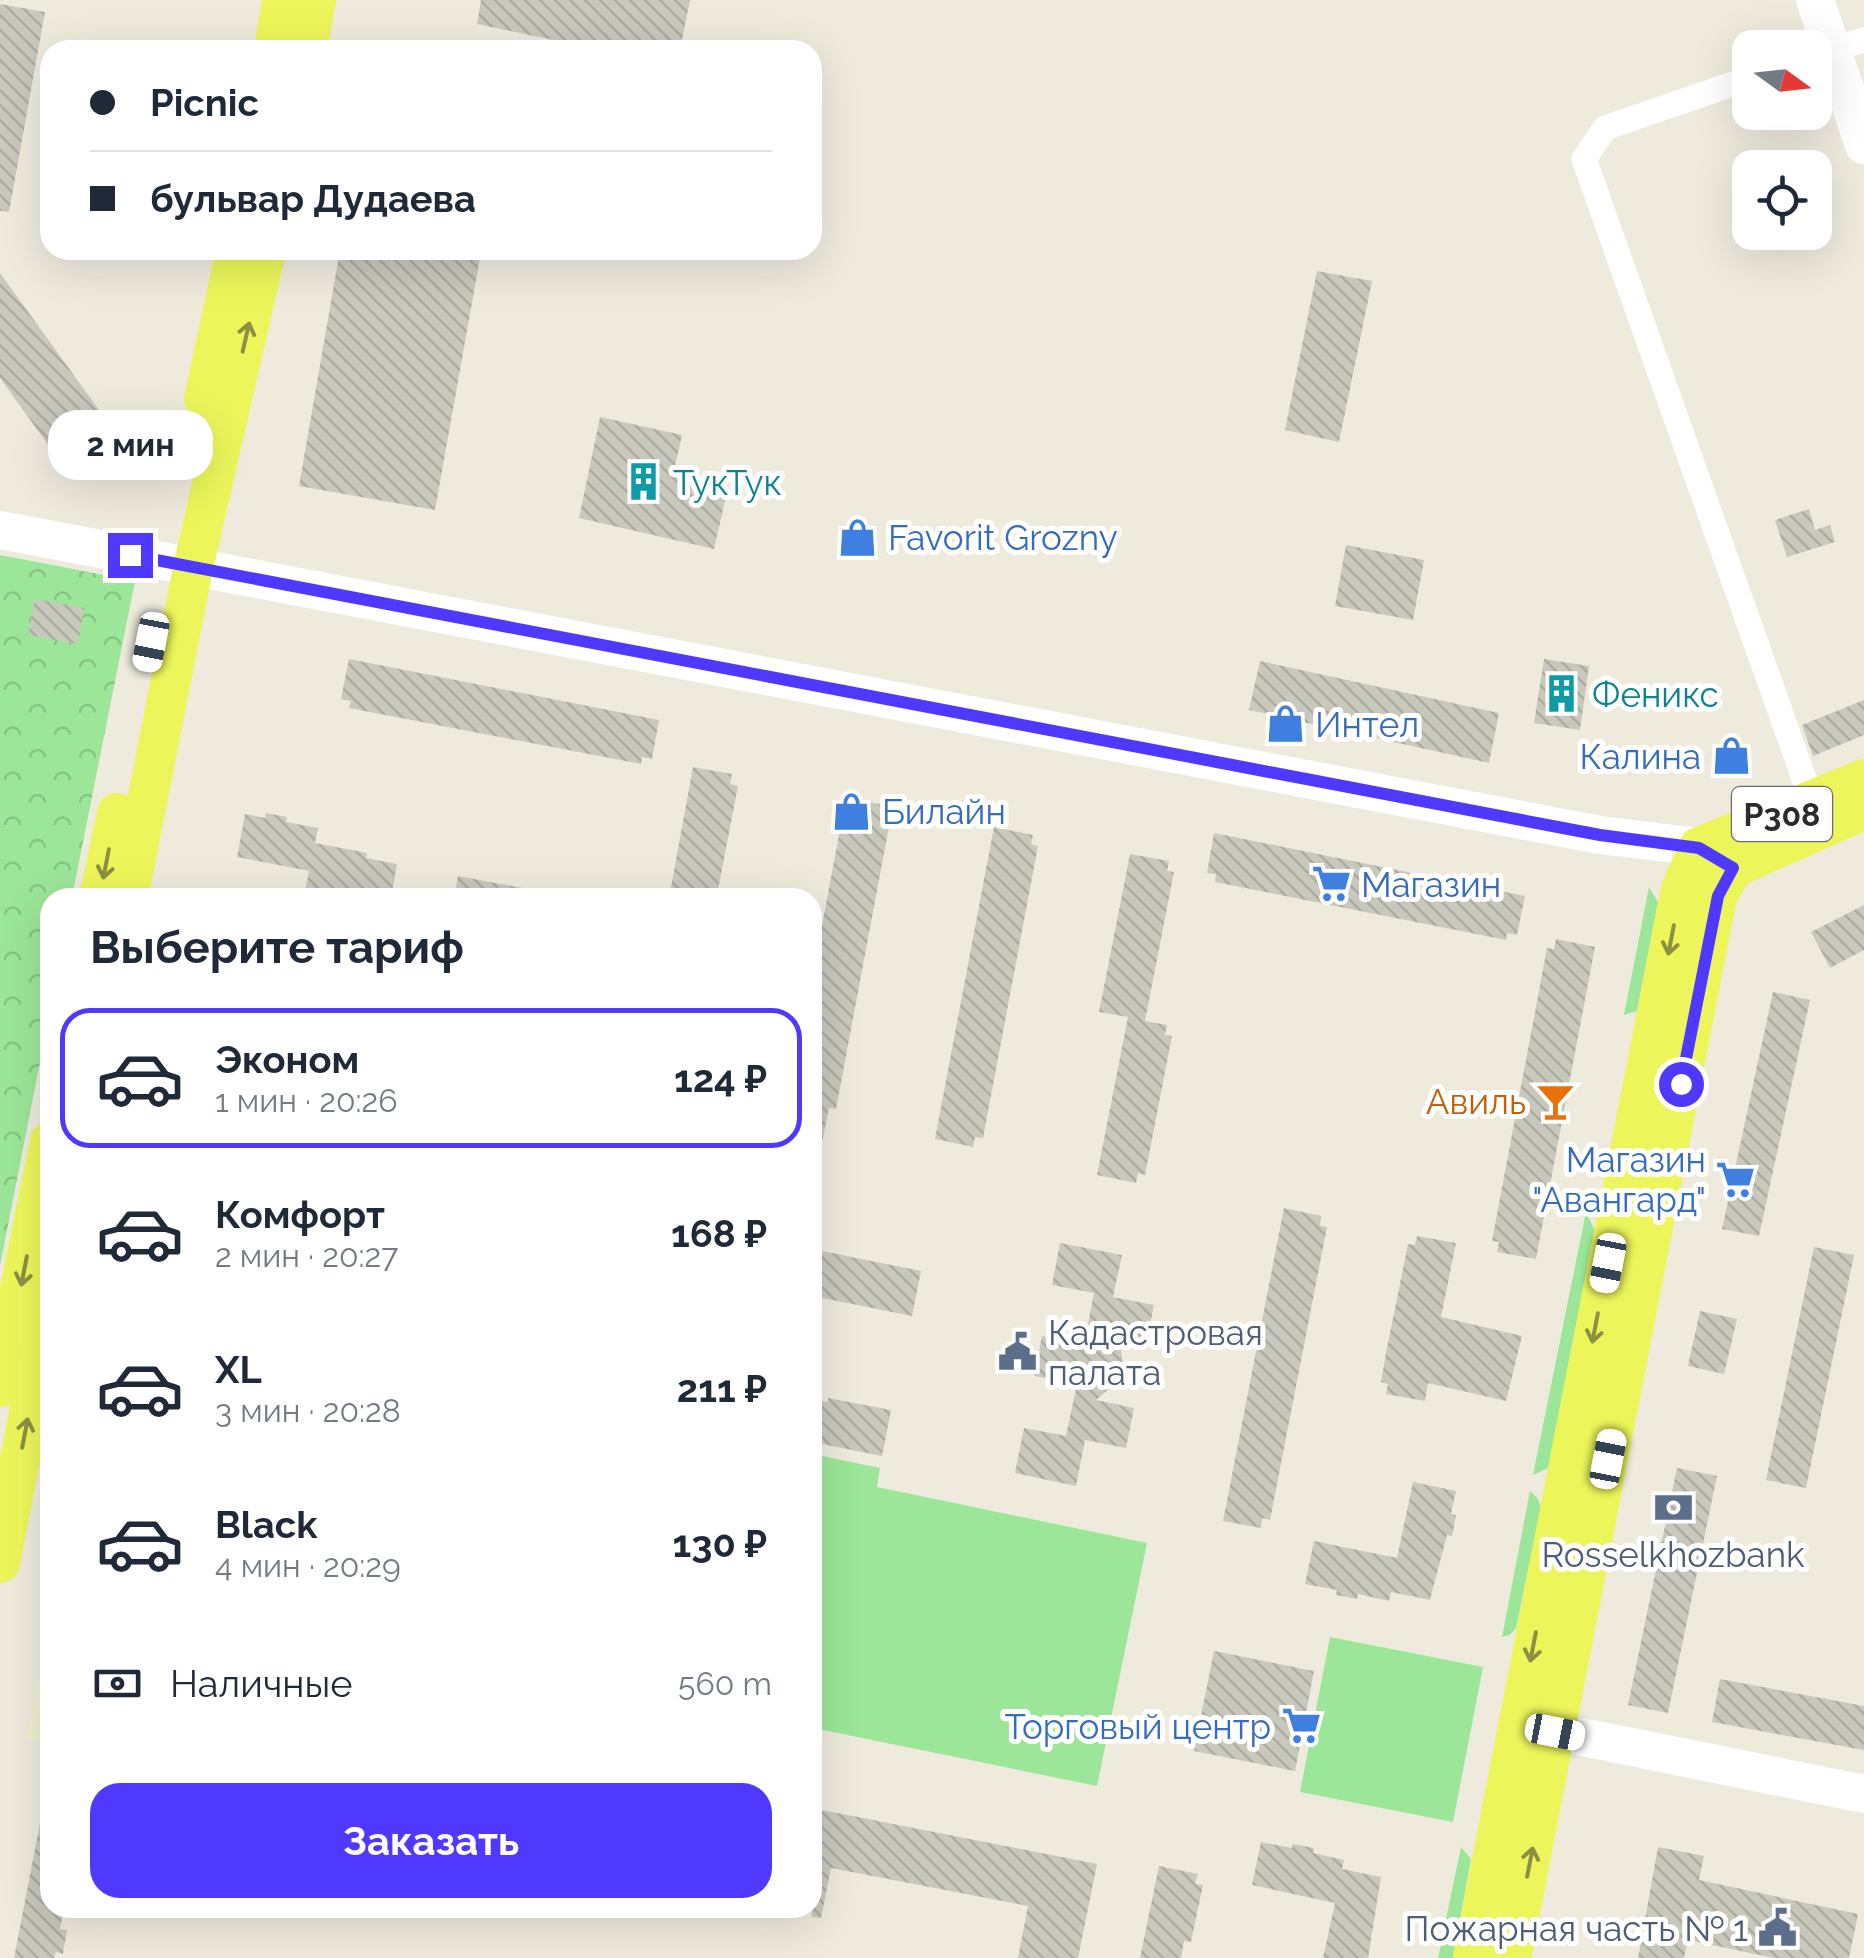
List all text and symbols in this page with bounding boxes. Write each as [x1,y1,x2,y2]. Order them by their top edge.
north arrow [1732,30,1832,130]
map controls [1732,30,1832,250]
text: Picnic [150,80,259,125]
button: locate [1732,150,1832,250]
text: бульвар Дудаева [150,176,476,221]
one-way arrow [238,322,256,354]
callout: 2 мин [48,410,212,480]
text: 2 мин [86,426,175,463]
building icon: ТукТук [622,461,664,503]
place label: ТукТук [673,462,782,503]
shop icon: Favorit Grozny [837,516,879,558]
place label: Favorit Grozny [888,517,1118,558]
route end [108,533,153,578]
car [131,610,171,674]
building icon: Феникс [1541,673,1583,715]
place label: Феникс [1592,674,1719,715]
shop icon: Интел [1264,703,1306,745]
place label: Интел [1315,704,1419,745]
shop icon: Калина [1710,735,1752,777]
place label: Калина [1580,736,1701,777]
road number: P308 [1732,787,1832,841]
shop icon: Билайн [831,790,873,832]
place label: Билайн [882,791,1006,832]
one-way arrow [96,847,115,879]
supermarket icon: Магазин [1310,863,1352,905]
place label: Магазин [1361,864,1501,905]
text: Выберите тариф [90,921,464,974]
one-way arrow [1661,923,1680,956]
icon: car [95,1033,185,1123]
text: Эконом [215,1037,359,1082]
text: 124 ₽ [674,1056,767,1101]
route start [1659,1062,1704,1107]
bar icon: Авиль [1535,1080,1577,1122]
place label: Авиль [1426,1081,1526,1122]
text: 1 мин · 20:26 [215,1082,398,1119]
place label: Магазин "Авангард" [1532,1139,1706,1220]
supermarket icon: Магазин "Авангард" [1715,1158,1757,1200]
icon: car [95,1188,185,1278]
text: Комфорт [215,1192,385,1237]
text: 168 ₽ [671,1211,767,1256]
car [1588,1231,1628,1295]
text: 2 мин · 20:27 [215,1237,398,1274]
one-way arrow [13,1254,32,1286]
one-way arrow [1585,1311,1604,1343]
place label: Кадастровая палата [1048,1312,1263,1393]
public building icon: Кадастровая палата [997,1331,1039,1373]
icon: car [95,1343,185,1433]
text: XL [215,1347,262,1392]
text: 211 ₽ [677,1366,767,1411]
text: 3 мин · 20:28 [215,1392,401,1429]
one-way arrow [16,1417,35,1450]
car [1588,1427,1628,1491]
bank icon: Rosselkhozbank [1652,1486,1694,1528]
icon: car [95,1498,185,1588]
text: Black [215,1502,317,1547]
text: 130 ₽ [672,1521,767,1566]
place label: Rosselkhozbank [1541,1534,1805,1575]
text: 4 мин · 20:29 [215,1547,401,1584]
one-way arrow [1523,1630,1542,1662]
icon: cash [90,1656,145,1711]
text: Наличные [170,1661,353,1706]
text: 560 m [678,1665,772,1702]
supermarket icon: Торговый центр [1280,1705,1322,1747]
place label: Торговый центр [1004,1706,1271,1747]
car [1523,1712,1587,1752]
button: Заказать [90,1783,772,1898]
one-way arrow [1521,1847,1540,1879]
public building icon: Пожарная часть № 1 [1757,1907,1799,1949]
place label: Пожарная часть № 1 [1405,1908,1748,1949]

